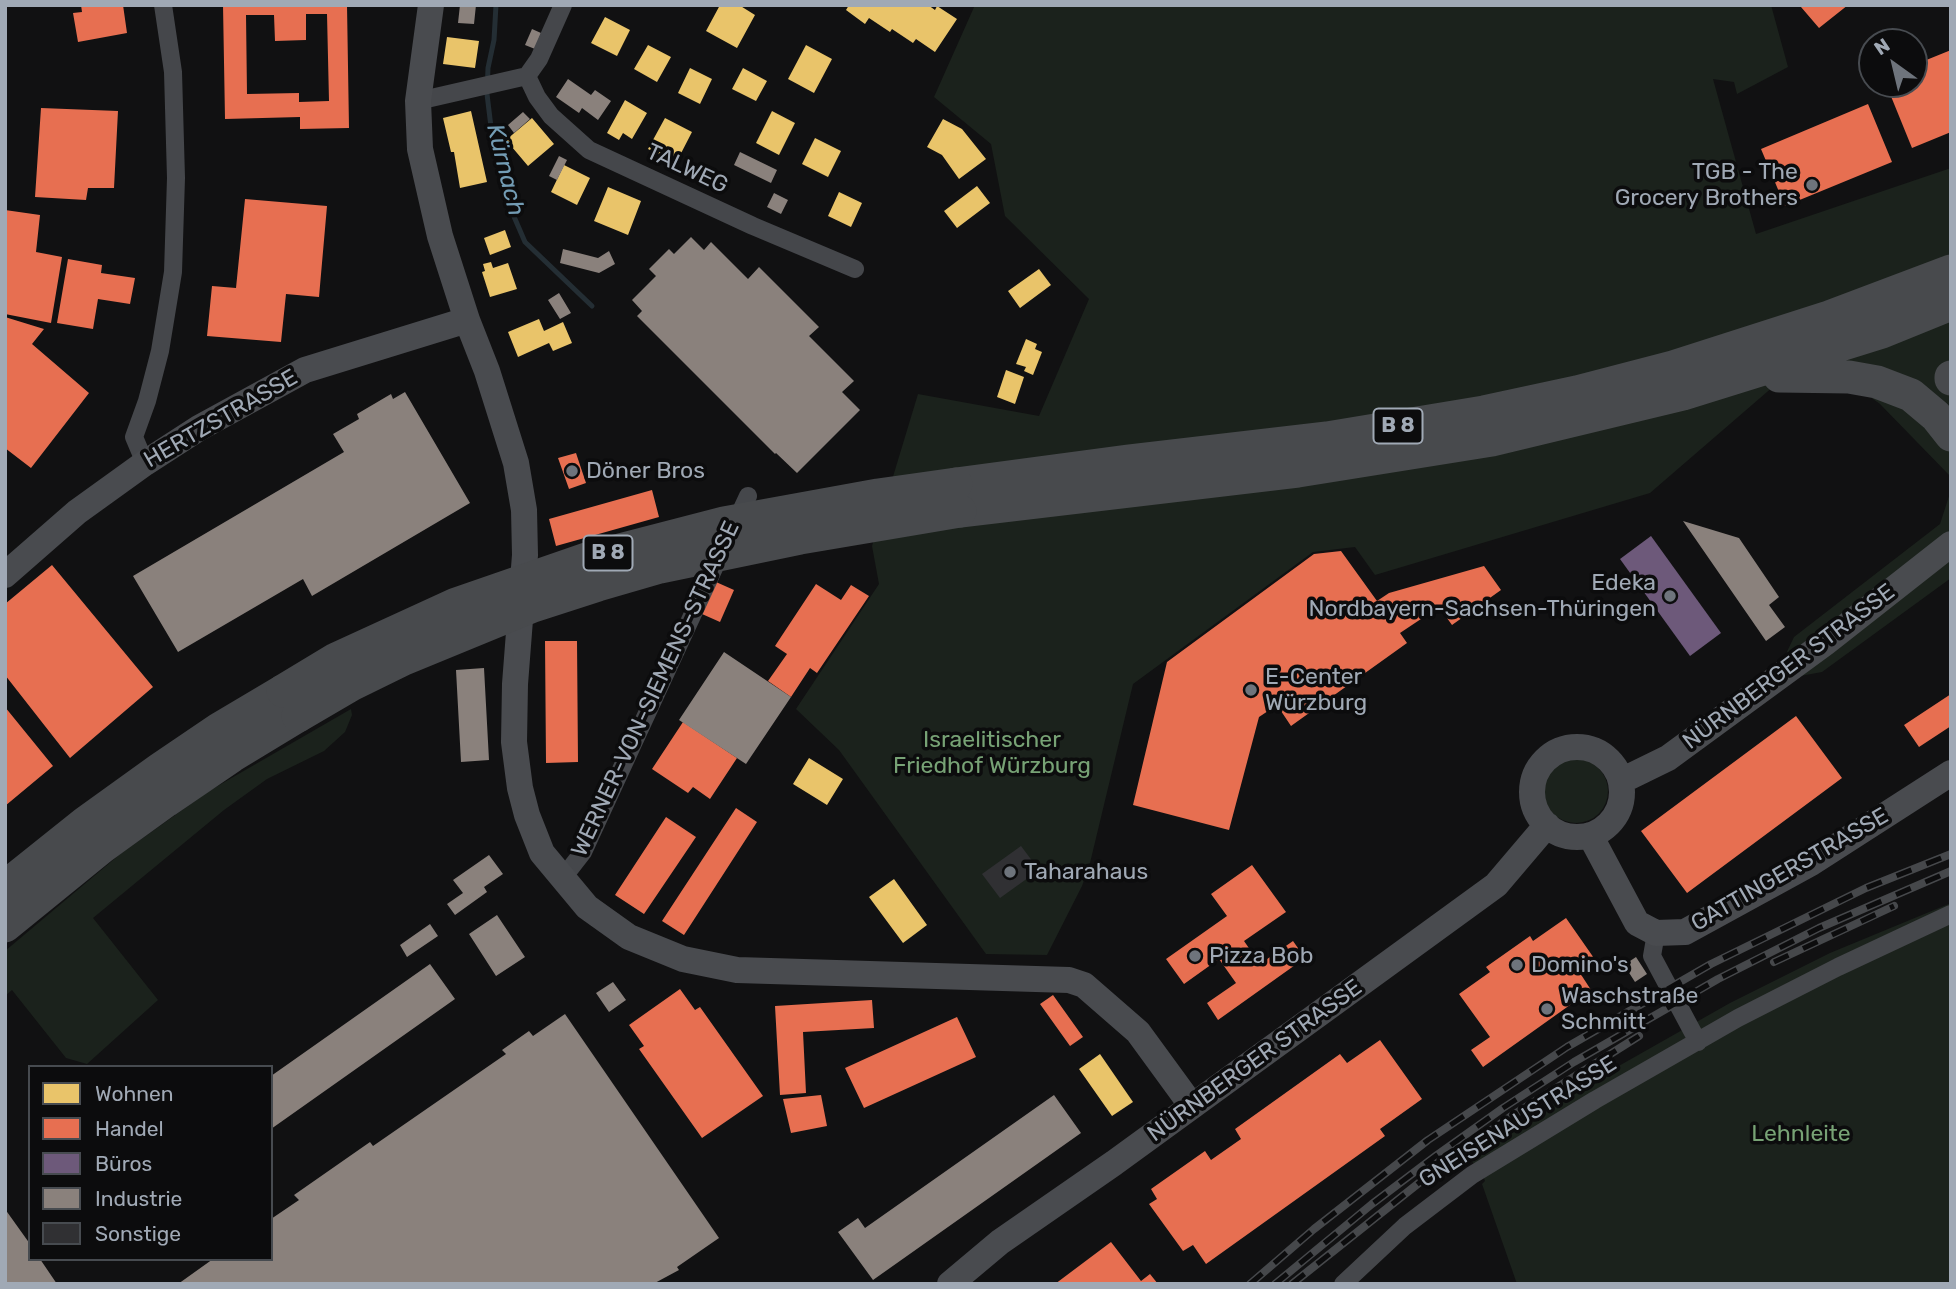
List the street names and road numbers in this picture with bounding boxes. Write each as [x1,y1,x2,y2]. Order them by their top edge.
street label: TALWEG [642,138,732,200]
street label: HERTZSTRASSE [139,364,303,474]
road number: B 8 [1374,408,1422,444]
street label: WERNER-VON-SIEMENS-STRASSE [566,517,746,861]
road number: B 8 [584,536,632,570]
street label: NÜRNBERGER STRASSE [1678,578,1900,756]
street label: GATTINGERSTRASSE [1687,802,1893,938]
street label: NÜRNBERGER STRASSE [1143,974,1367,1148]
street label: GNEISENAUSTRASSE [1414,1050,1622,1194]

